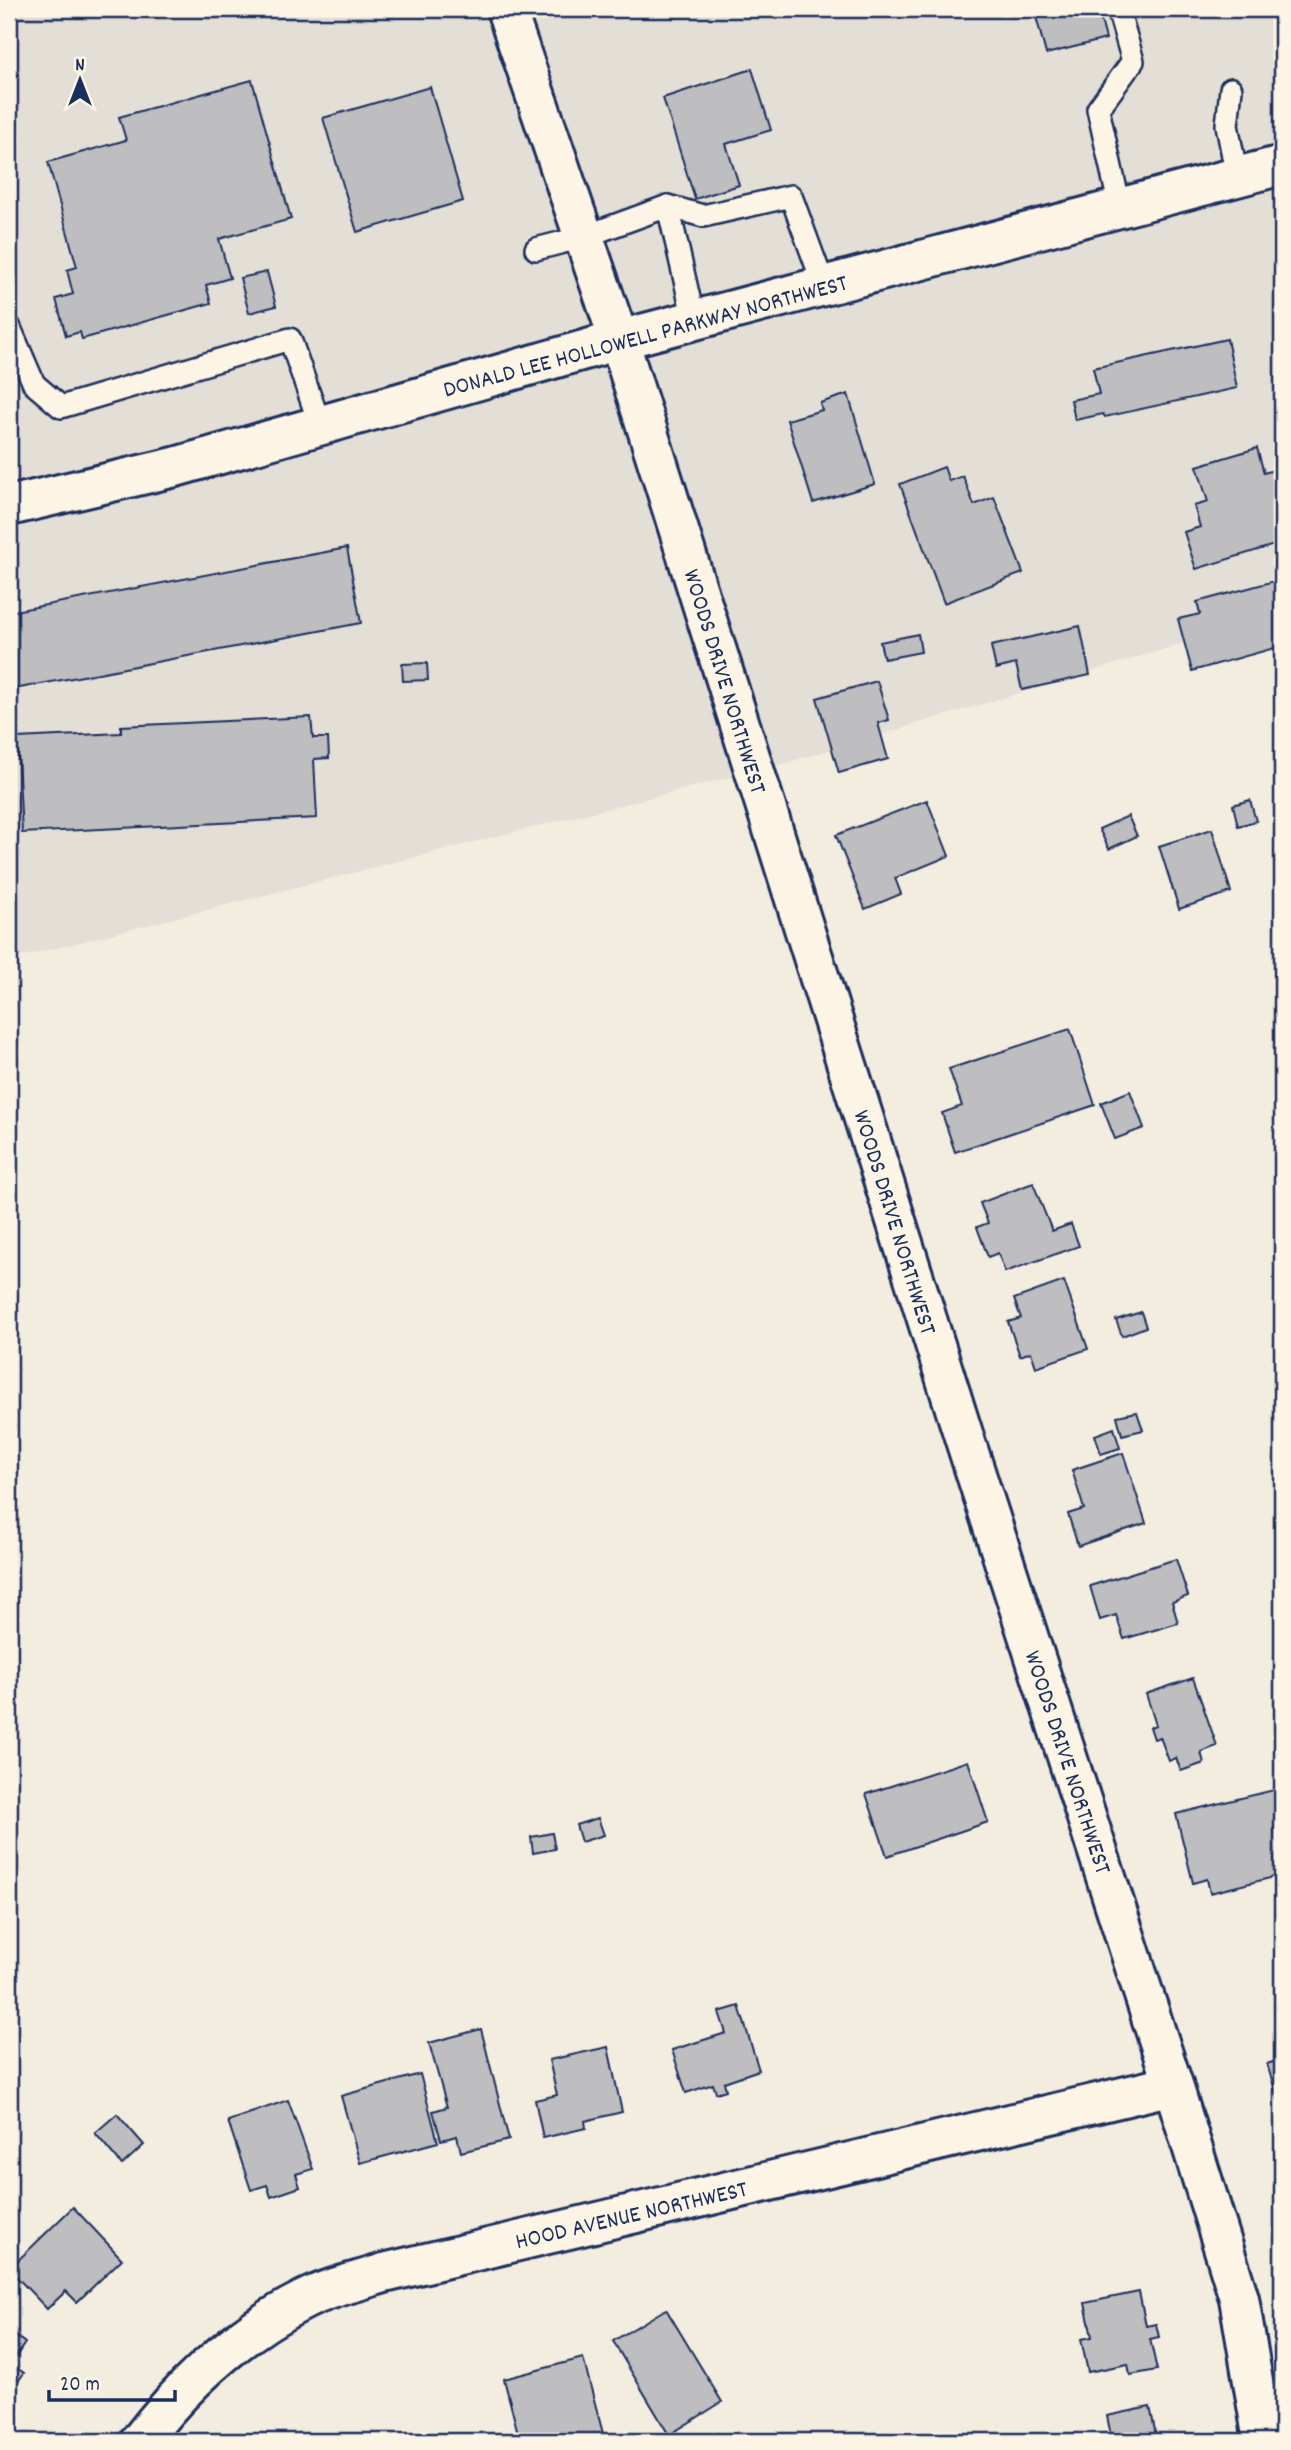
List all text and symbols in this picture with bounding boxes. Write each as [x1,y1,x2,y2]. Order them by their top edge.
north arrow [46,46,116,116]
text: N [75,53,85,80]
street label: DONALD LEE HOLLOWELL PARKWAY NORTHWEST [440,267,852,408]
street label: WOODS DRIVE NORTHWEST [673,565,774,799]
street label: WOODS DRIVE NORTHWEST [843,1106,944,1340]
street label: WOODS DRIVE NORTHWEST [1014,1647,1118,1879]
street label: HOOD AVENUE NORTHWEST [512,2174,751,2260]
scale bar [49,2359,175,2403]
text: 20 m [60,2371,100,2401]

